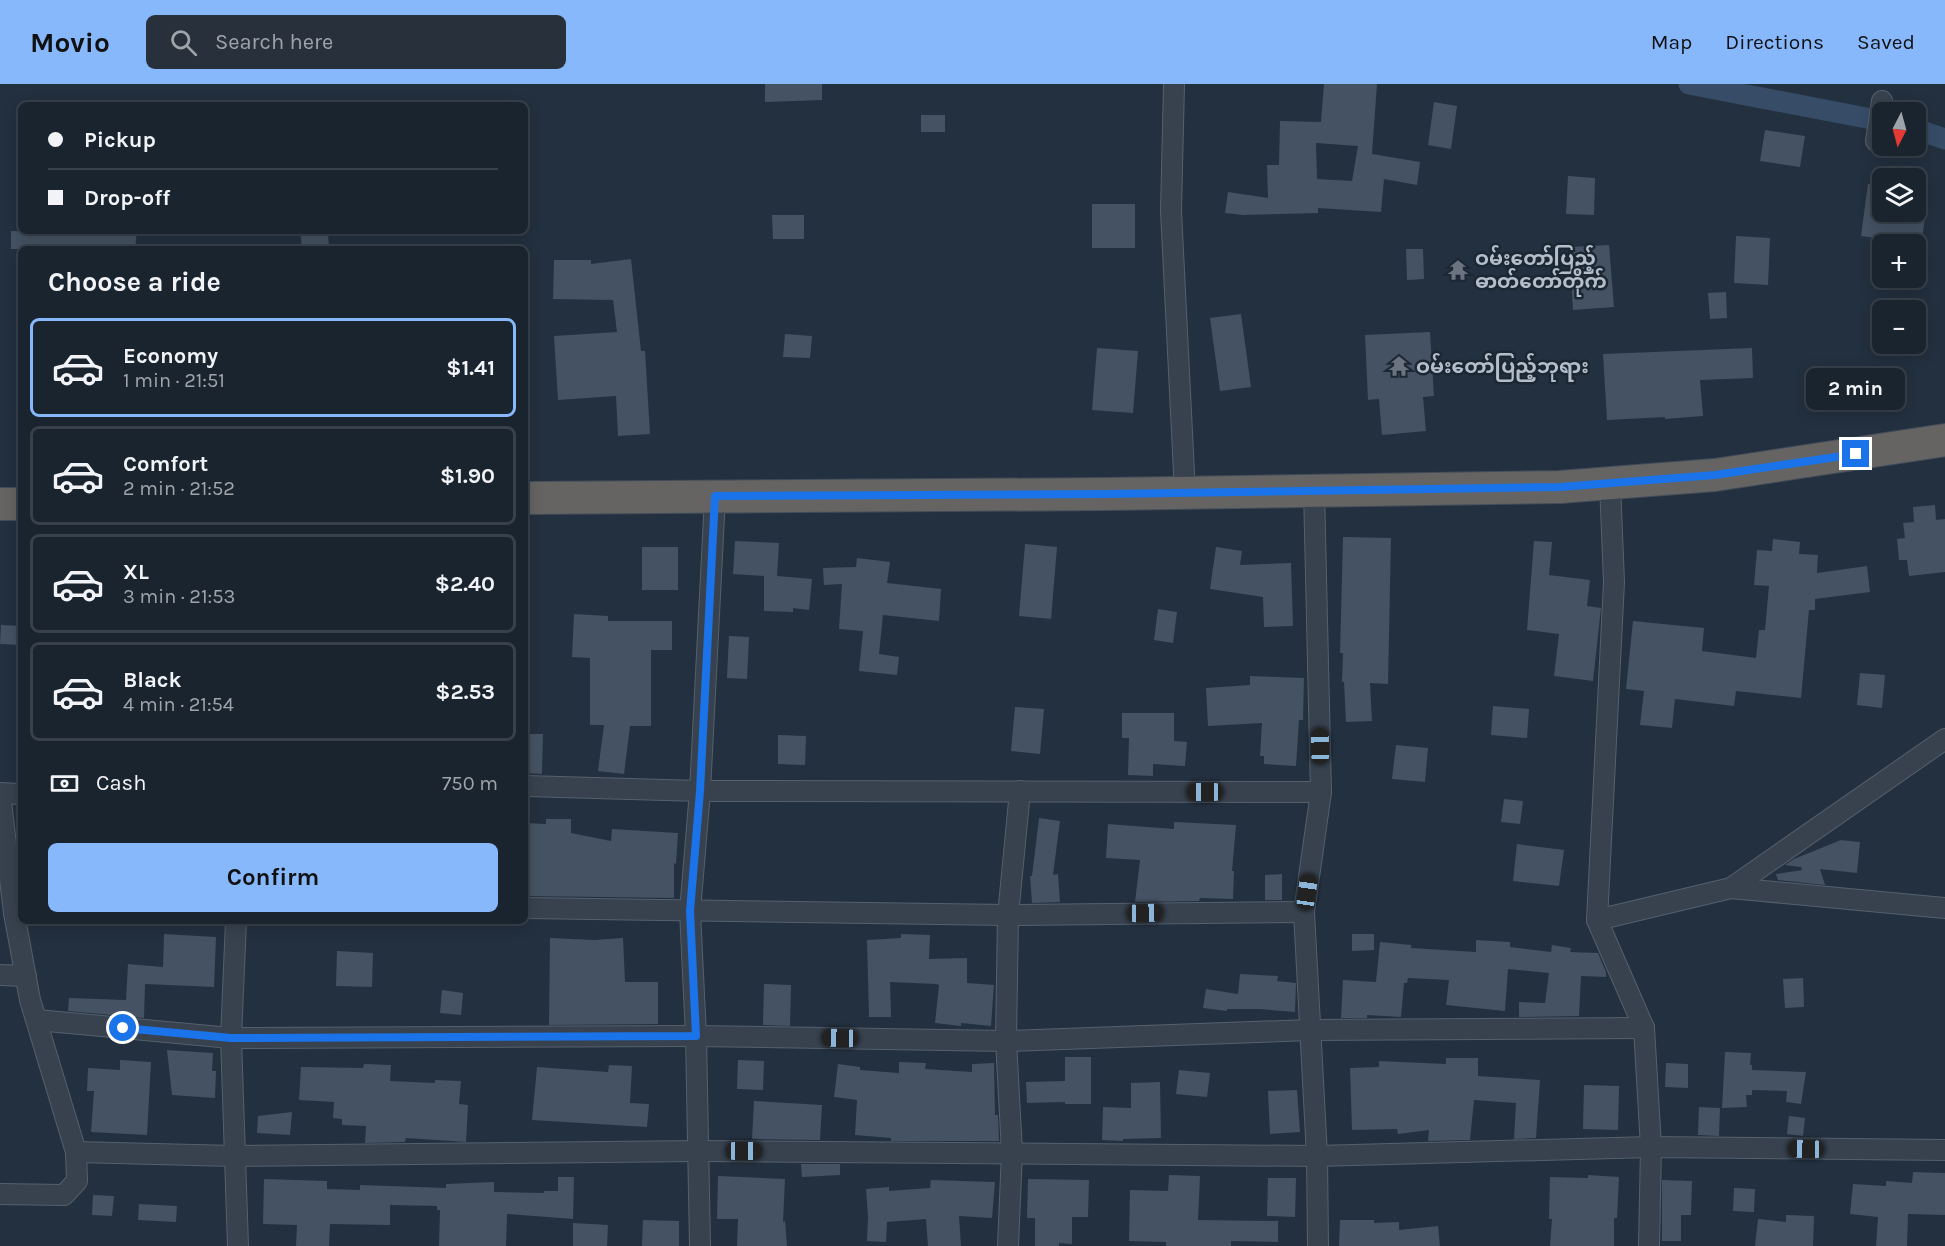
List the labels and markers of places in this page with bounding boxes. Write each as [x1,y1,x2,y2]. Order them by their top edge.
place label: ဝမ်းတော်ပြည့် ဓာတ်တော်တိုက် [1475,245,1607,297]
temple icon: ဝမ်းတော်ပြည့် ဓာတ်တော်တိုက် [1446,258,1470,282]
place label: ဝမ်းတော်ပြည့်ဘုရား [1416,353,1589,382]
temple icon: ဝမ်းတော်ပြည့်ဘုရား [1387,354,1411,378]

